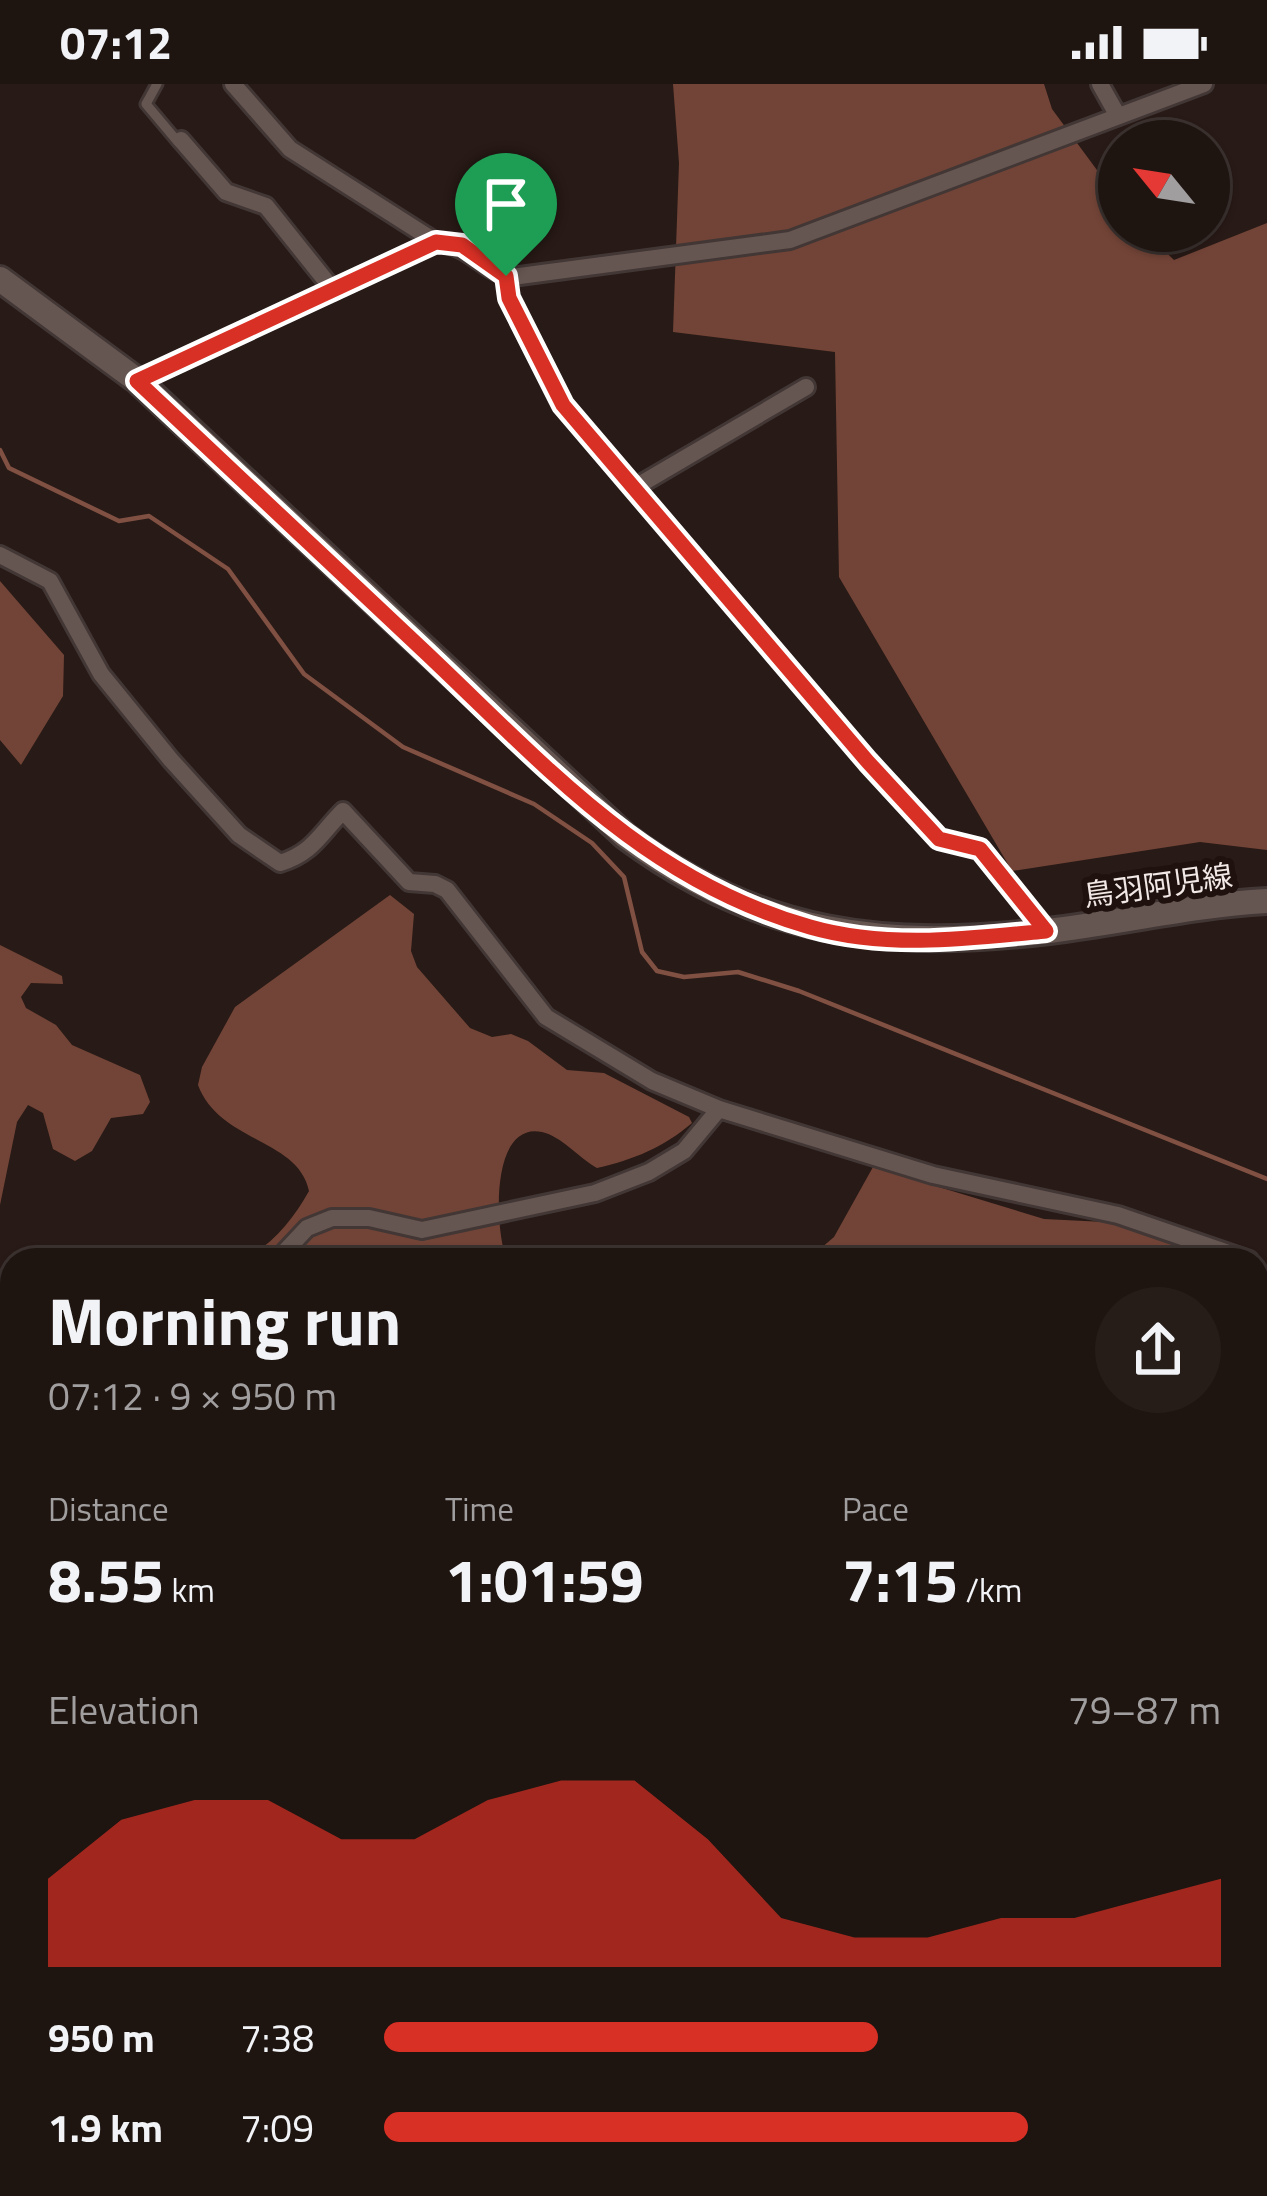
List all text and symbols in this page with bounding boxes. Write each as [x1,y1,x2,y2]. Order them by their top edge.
text: 07:12 [60,8,172,76]
north arrow [1098,120,1230,252]
map controls [1098,120,1230,252]
pin [455,153,557,276]
icon: arrive [473,171,539,237]
street label: 鳥羽阿児線 [1081,852,1235,918]
text: Morning run [48,1270,401,1371]
button: share [1095,1287,1221,1413]
text: 07:12 · 9 × 950 m [48,1366,337,1425]
text: Distance [48,1484,169,1534]
text: Time [445,1484,514,1534]
text: Pace [842,1484,909,1534]
text: 8.55 [48,1534,164,1625]
text: 1:01:59 [445,1534,644,1625]
text: 7:15 [842,1534,958,1625]
text: km [164,1565,215,1615]
text: /km [958,1565,1022,1615]
text: Elevation [48,1680,200,1739]
text: 79–87 m [1068,1680,1221,1739]
text: 950 m [48,2008,155,2067]
text: 7:38 [240,2008,314,2067]
text: 1.9 km [48,2098,163,2157]
text: 7:09 [240,2098,314,2157]

